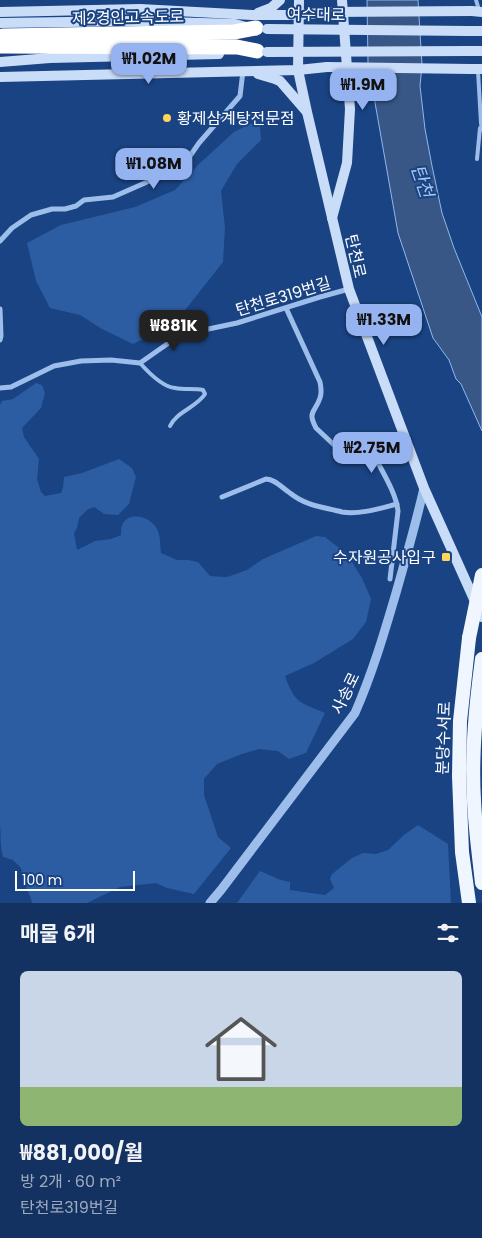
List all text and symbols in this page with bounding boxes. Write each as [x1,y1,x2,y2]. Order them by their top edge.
street label: 여수대로 [286,2,346,27]
street label: 제2경인고속도로 [72,5,185,30]
pin: ₩1.02M [108,42,190,85]
text: ₩1.02M [122,47,176,70]
pin: ₩1.9M [328,68,398,111]
text: ₩1.9M [341,73,385,96]
place label: 황제삼계탕전문점 [177,107,295,130]
marker: 황제삼계탕전문점 [161,112,173,124]
pin: ₩1.08M [113,148,195,190]
text: ₩1.08M [126,152,182,175]
water label: 탄천 [405,161,440,203]
street label: 탄천로 [339,232,372,280]
street label: 탄천로319번길 [233,271,333,322]
pin: ₩1.33M [343,304,425,346]
text: ₩1.33M [357,308,411,331]
pin: ₩881K [139,310,209,352]
text: ₩881K [150,314,198,337]
pin: ₩2.75M [331,432,413,474]
text: ₩2.75M [344,436,400,459]
place label: 수자원공사입구 [333,546,436,569]
marker: 수자원공사입구 [440,551,452,563]
street label: 사송로 [325,668,366,718]
street label: 분당수서로 [431,701,456,775]
scale bar [15,868,135,891]
text: 100 m [22,870,62,890]
text: 매물 6개 [20,919,96,948]
icon: filters [434,919,462,947]
icon: home [196,1004,286,1094]
text: ₩881,000/월 [20,1138,143,1167]
text: 방 2개 · 60 m² [20,1170,121,1193]
text: 탄천로319번길 [20,1196,118,1219]

